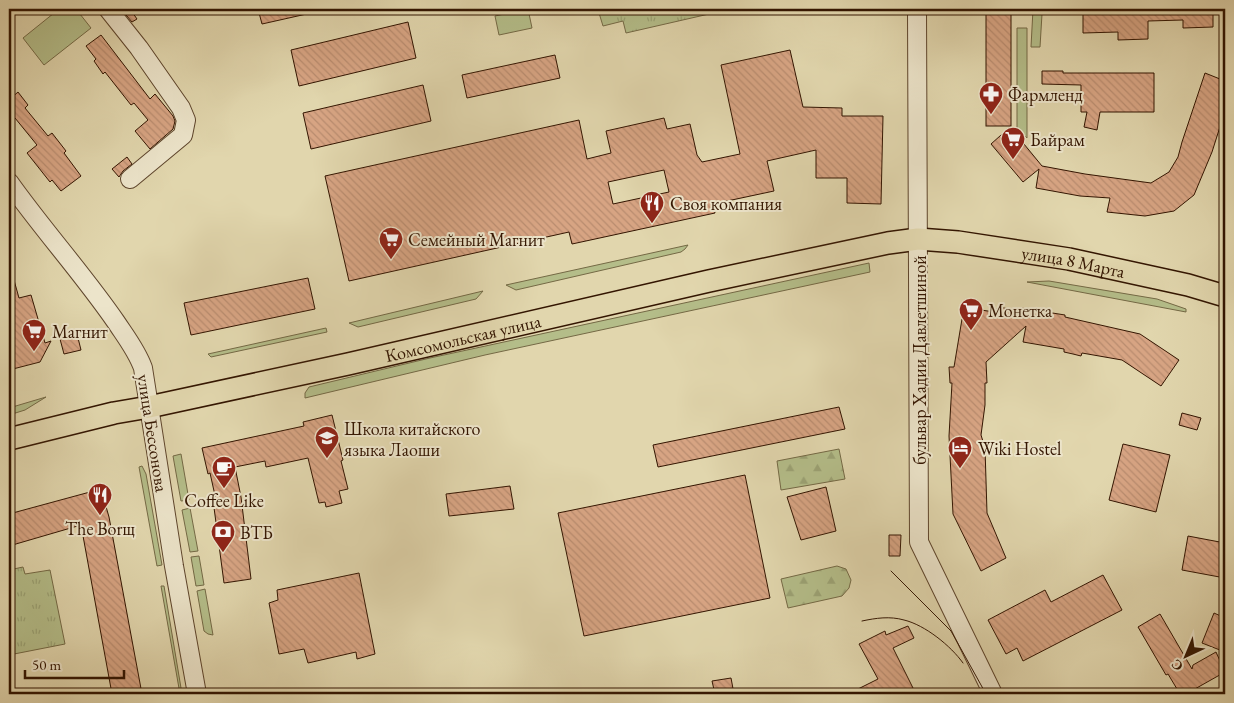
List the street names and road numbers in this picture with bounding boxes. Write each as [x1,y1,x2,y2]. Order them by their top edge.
street label: улица 8 Марта [1020,240,1128,283]
street label: бульвар Хадии Давлетшиной [908,255,931,465]
street label: Комсомольская улица [383,308,544,367]
street label: улица Бессонова [132,372,174,494]

